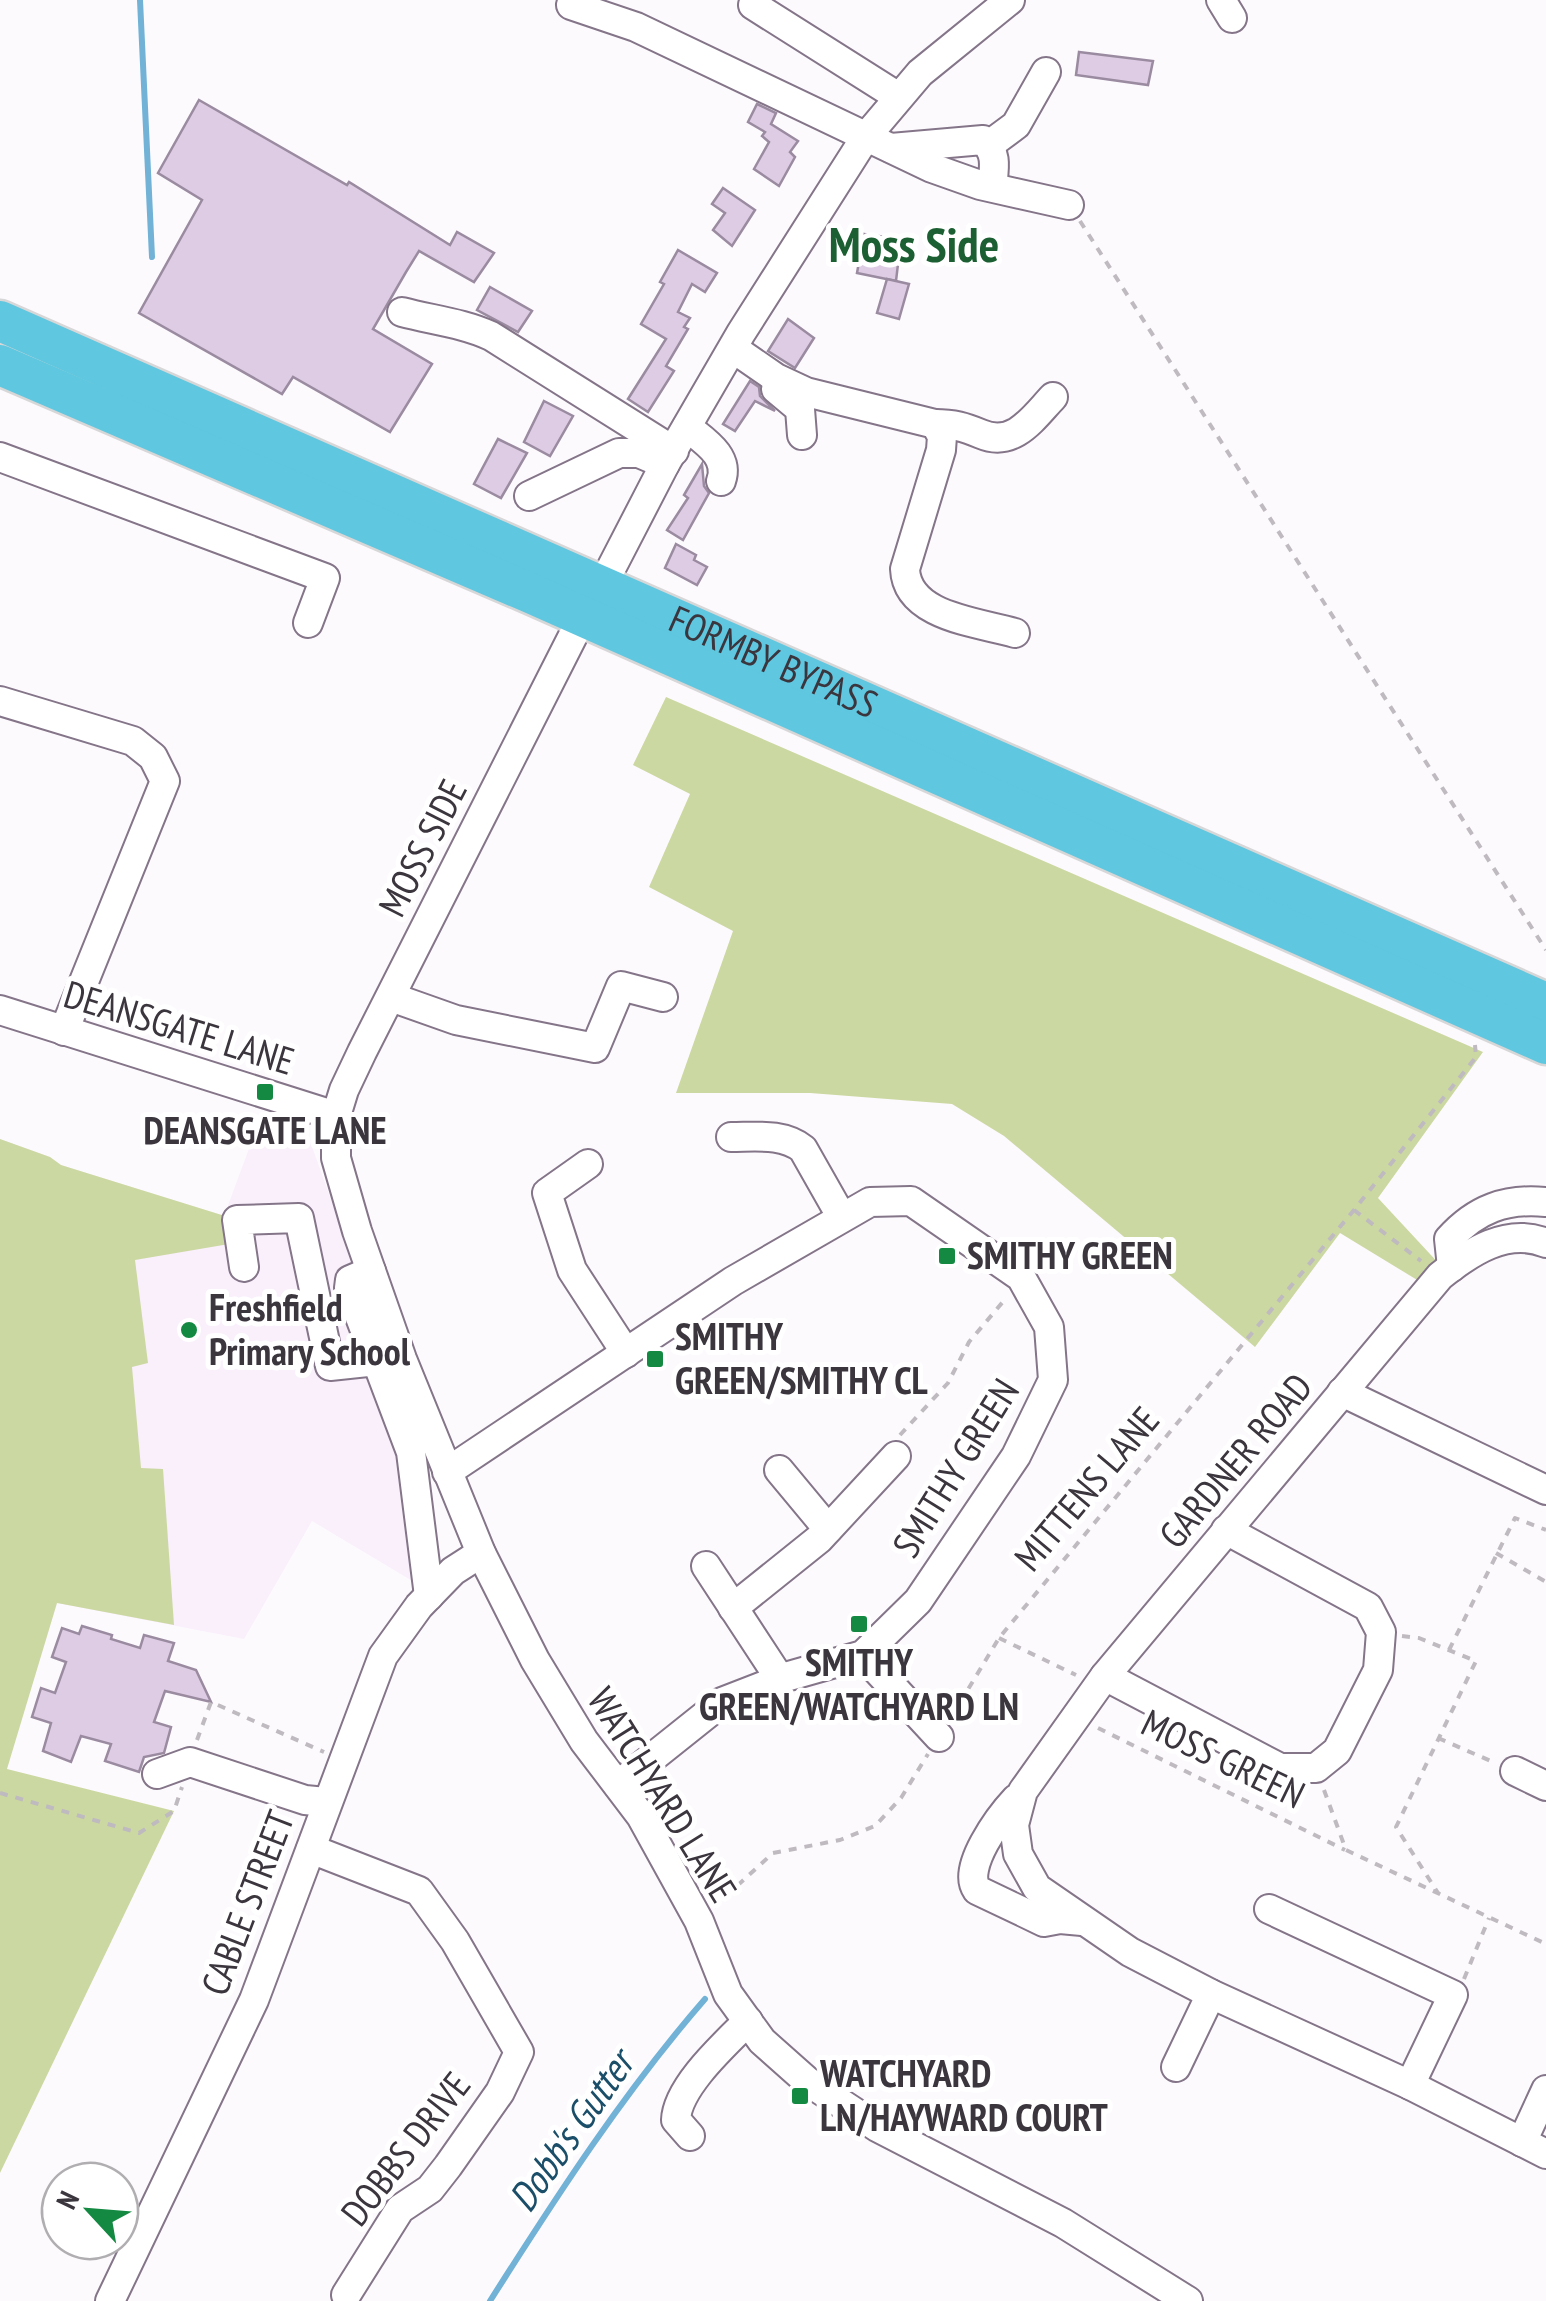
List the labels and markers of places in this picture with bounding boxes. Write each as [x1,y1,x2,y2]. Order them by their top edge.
marker: DEANSGATE LANE [254,1081,276,1103]
place label: DEANSGATE LANE [143,1105,387,1154]
place label: SMITHY GREEN [967,1230,1173,1279]
marker: SMITHY GREEN [936,1245,958,1267]
place label: Freshfield Primary School [209,1282,411,1375]
place label: SMITHY GREEN/SMITHY CL [675,1311,928,1404]
marker: Freshfield Primary School [178,1319,200,1341]
marker: SMITHY GREEN/SMITHY CL [644,1348,666,1370]
marker: SMITHY GREEN/WATCHYARD LN [848,1613,870,1635]
place label: SMITHY GREEN/WATCHYARD LN [699,1637,1019,1730]
place label: WATCHYARD LN/HAYWARD COURT [819,2048,1108,2141]
marker: WATCHYARD LN/HAYWARD COURT [789,2085,811,2107]

